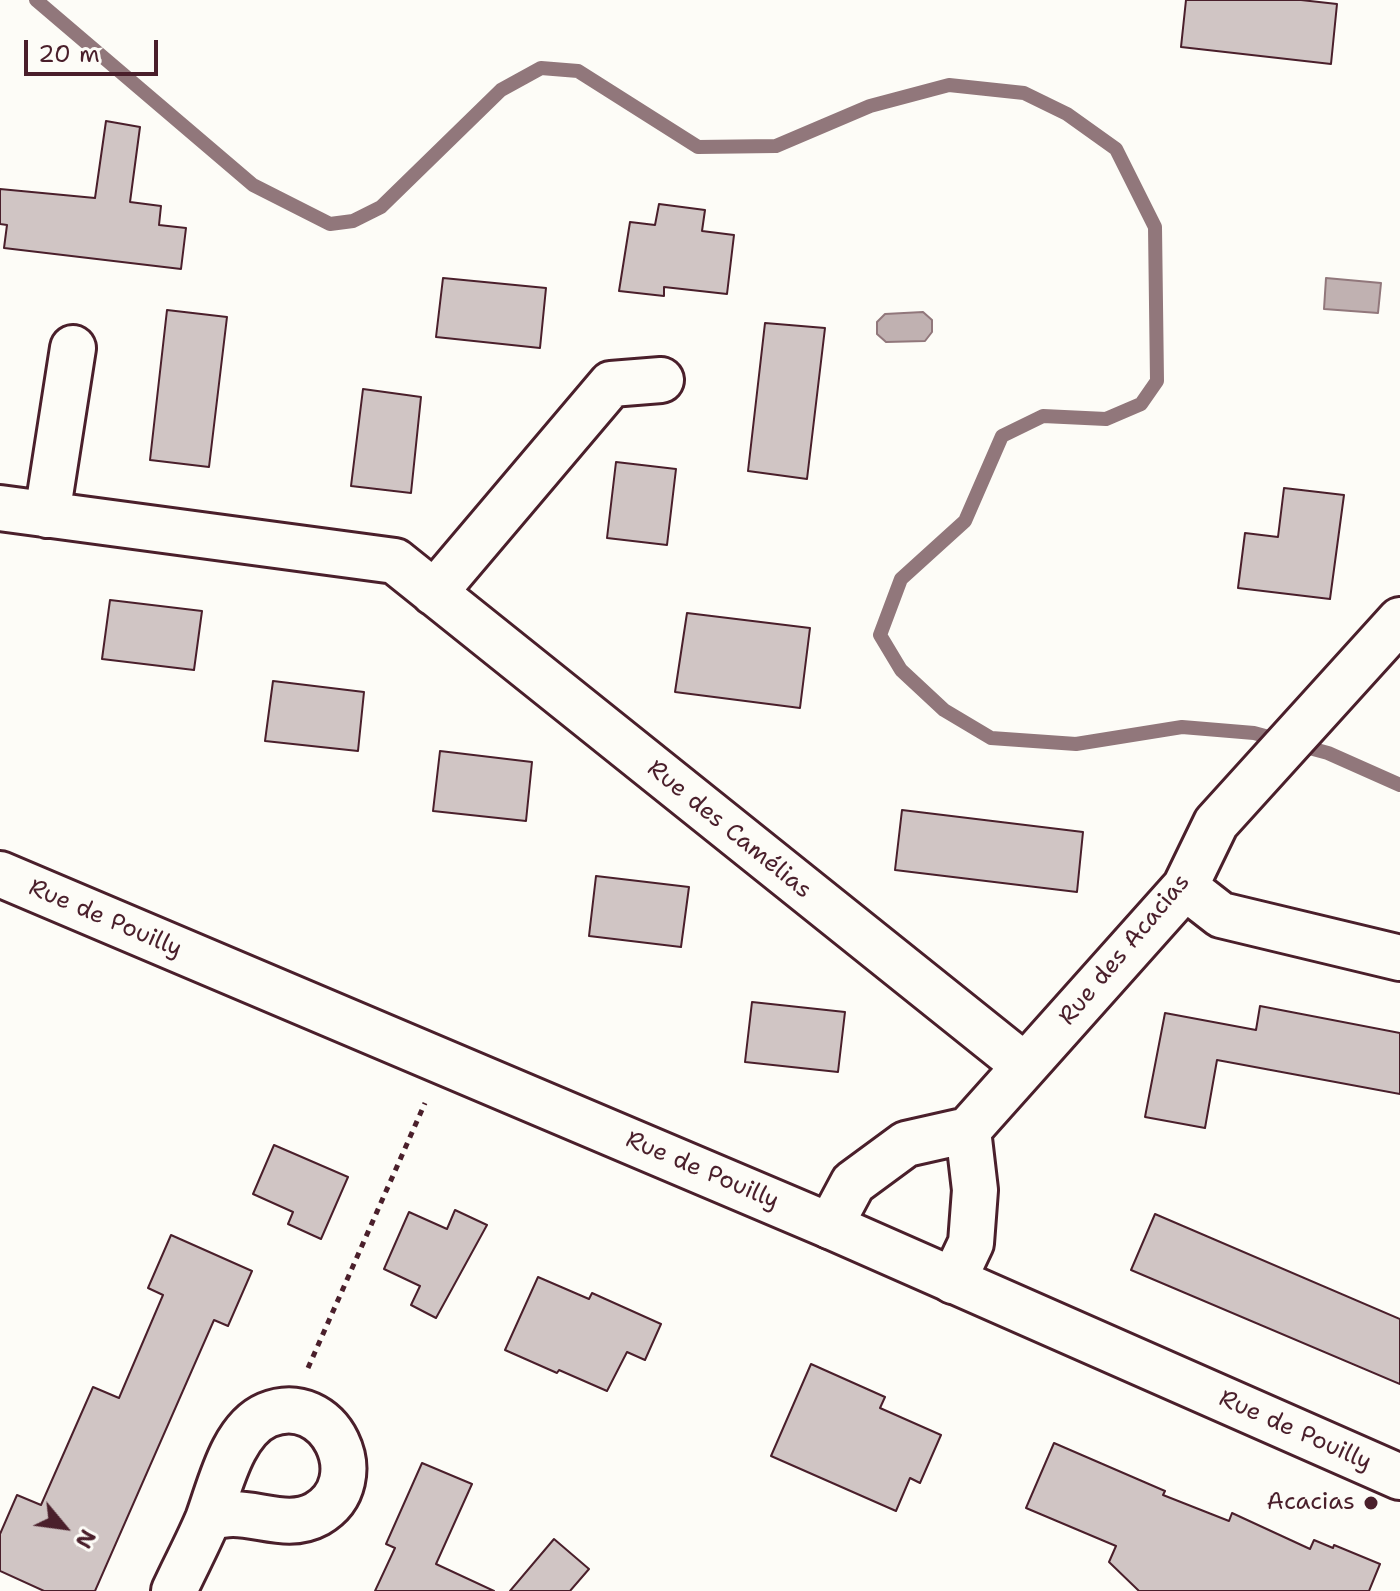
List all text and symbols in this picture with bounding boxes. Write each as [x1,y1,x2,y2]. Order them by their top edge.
scale bar [28,24,162,74]
text: 20 m [38,38,100,70]
street label: Rue des Camélias [641,755,817,905]
street label: Rue des Acacias [1053,869,1197,1031]
street label: Rue de Pouilly [24,874,186,964]
street label: Rue de Pouilly [621,1126,783,1216]
street label: Rue de Pouilly [1214,1385,1376,1477]
north arrow [24,1487,104,1567]
place label: Acacias [1266,1489,1355,1517]
marker: Acacias [1362,1494,1380,1512]
text: N [69,1524,102,1554]

